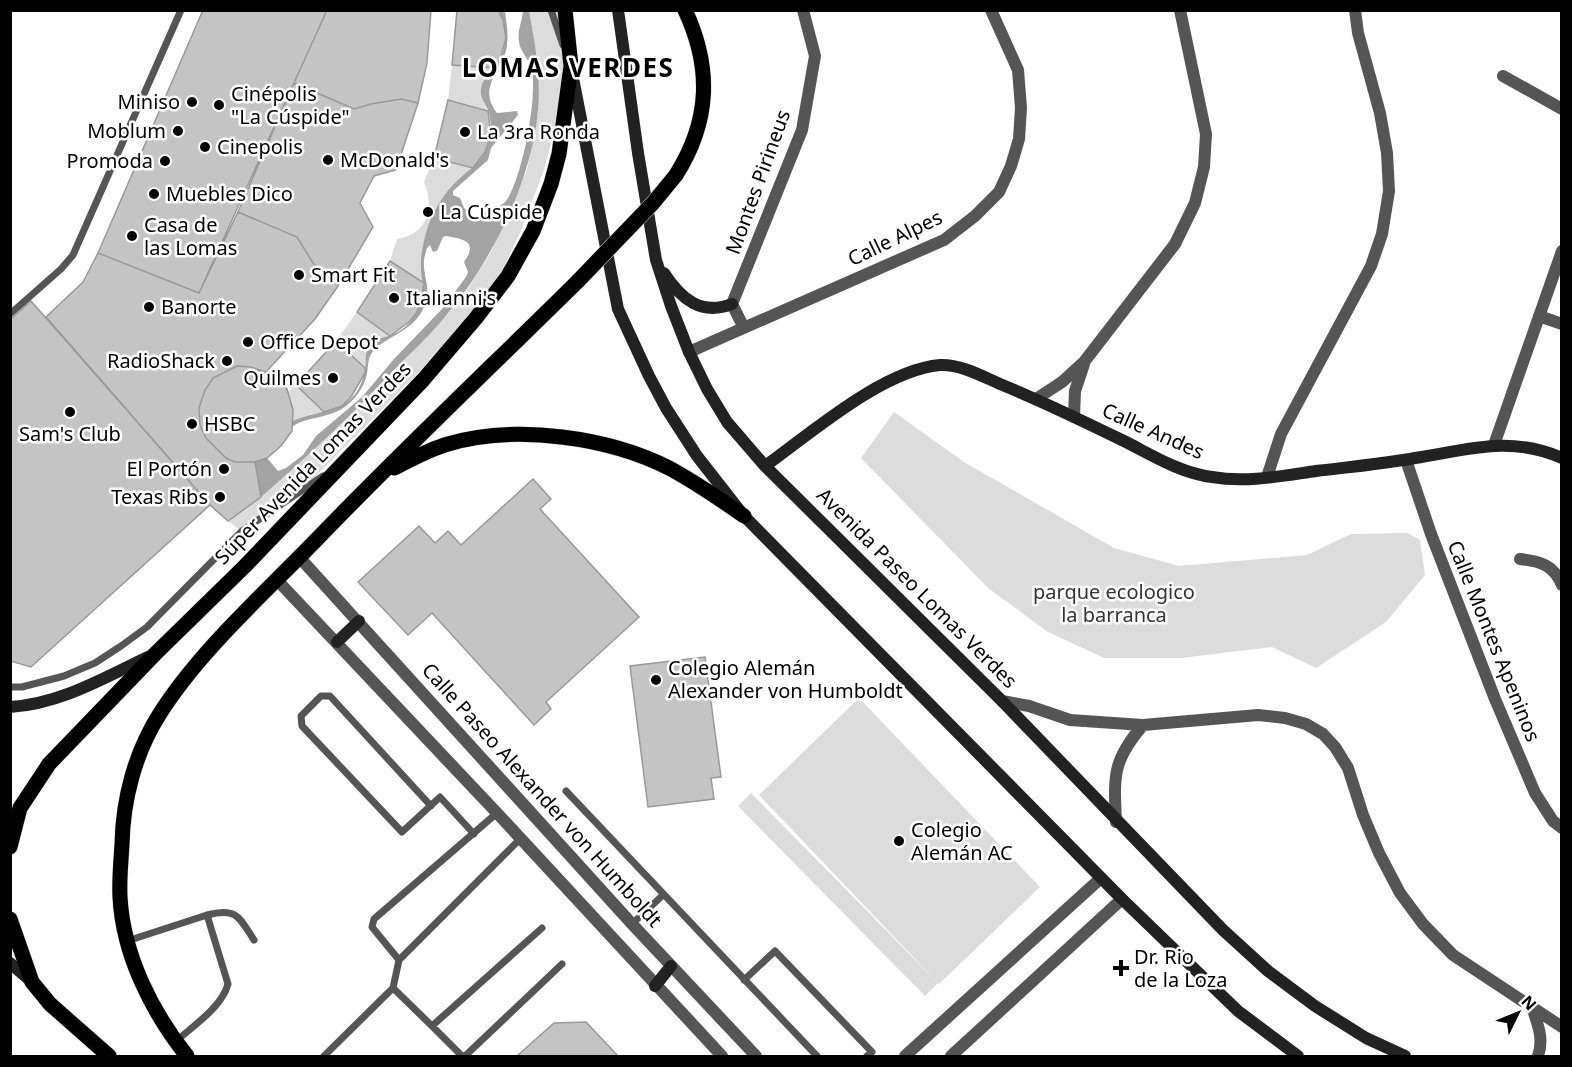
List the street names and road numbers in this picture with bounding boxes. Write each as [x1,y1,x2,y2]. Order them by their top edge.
street label: Montes Pirineus [719,106,796,258]
street label: Calle Alpes [843,203,946,272]
street label: Súper Avenida Lomas Verdes [208,355,417,570]
street label: Calle Andes [1098,396,1208,465]
street label: Avenida Paseo Lomas Verdes [811,482,1023,694]
street label: Calle Montes Apeninos [1442,536,1547,745]
street label: Calle Paseo Alexander von Humboldt [416,657,668,933]

